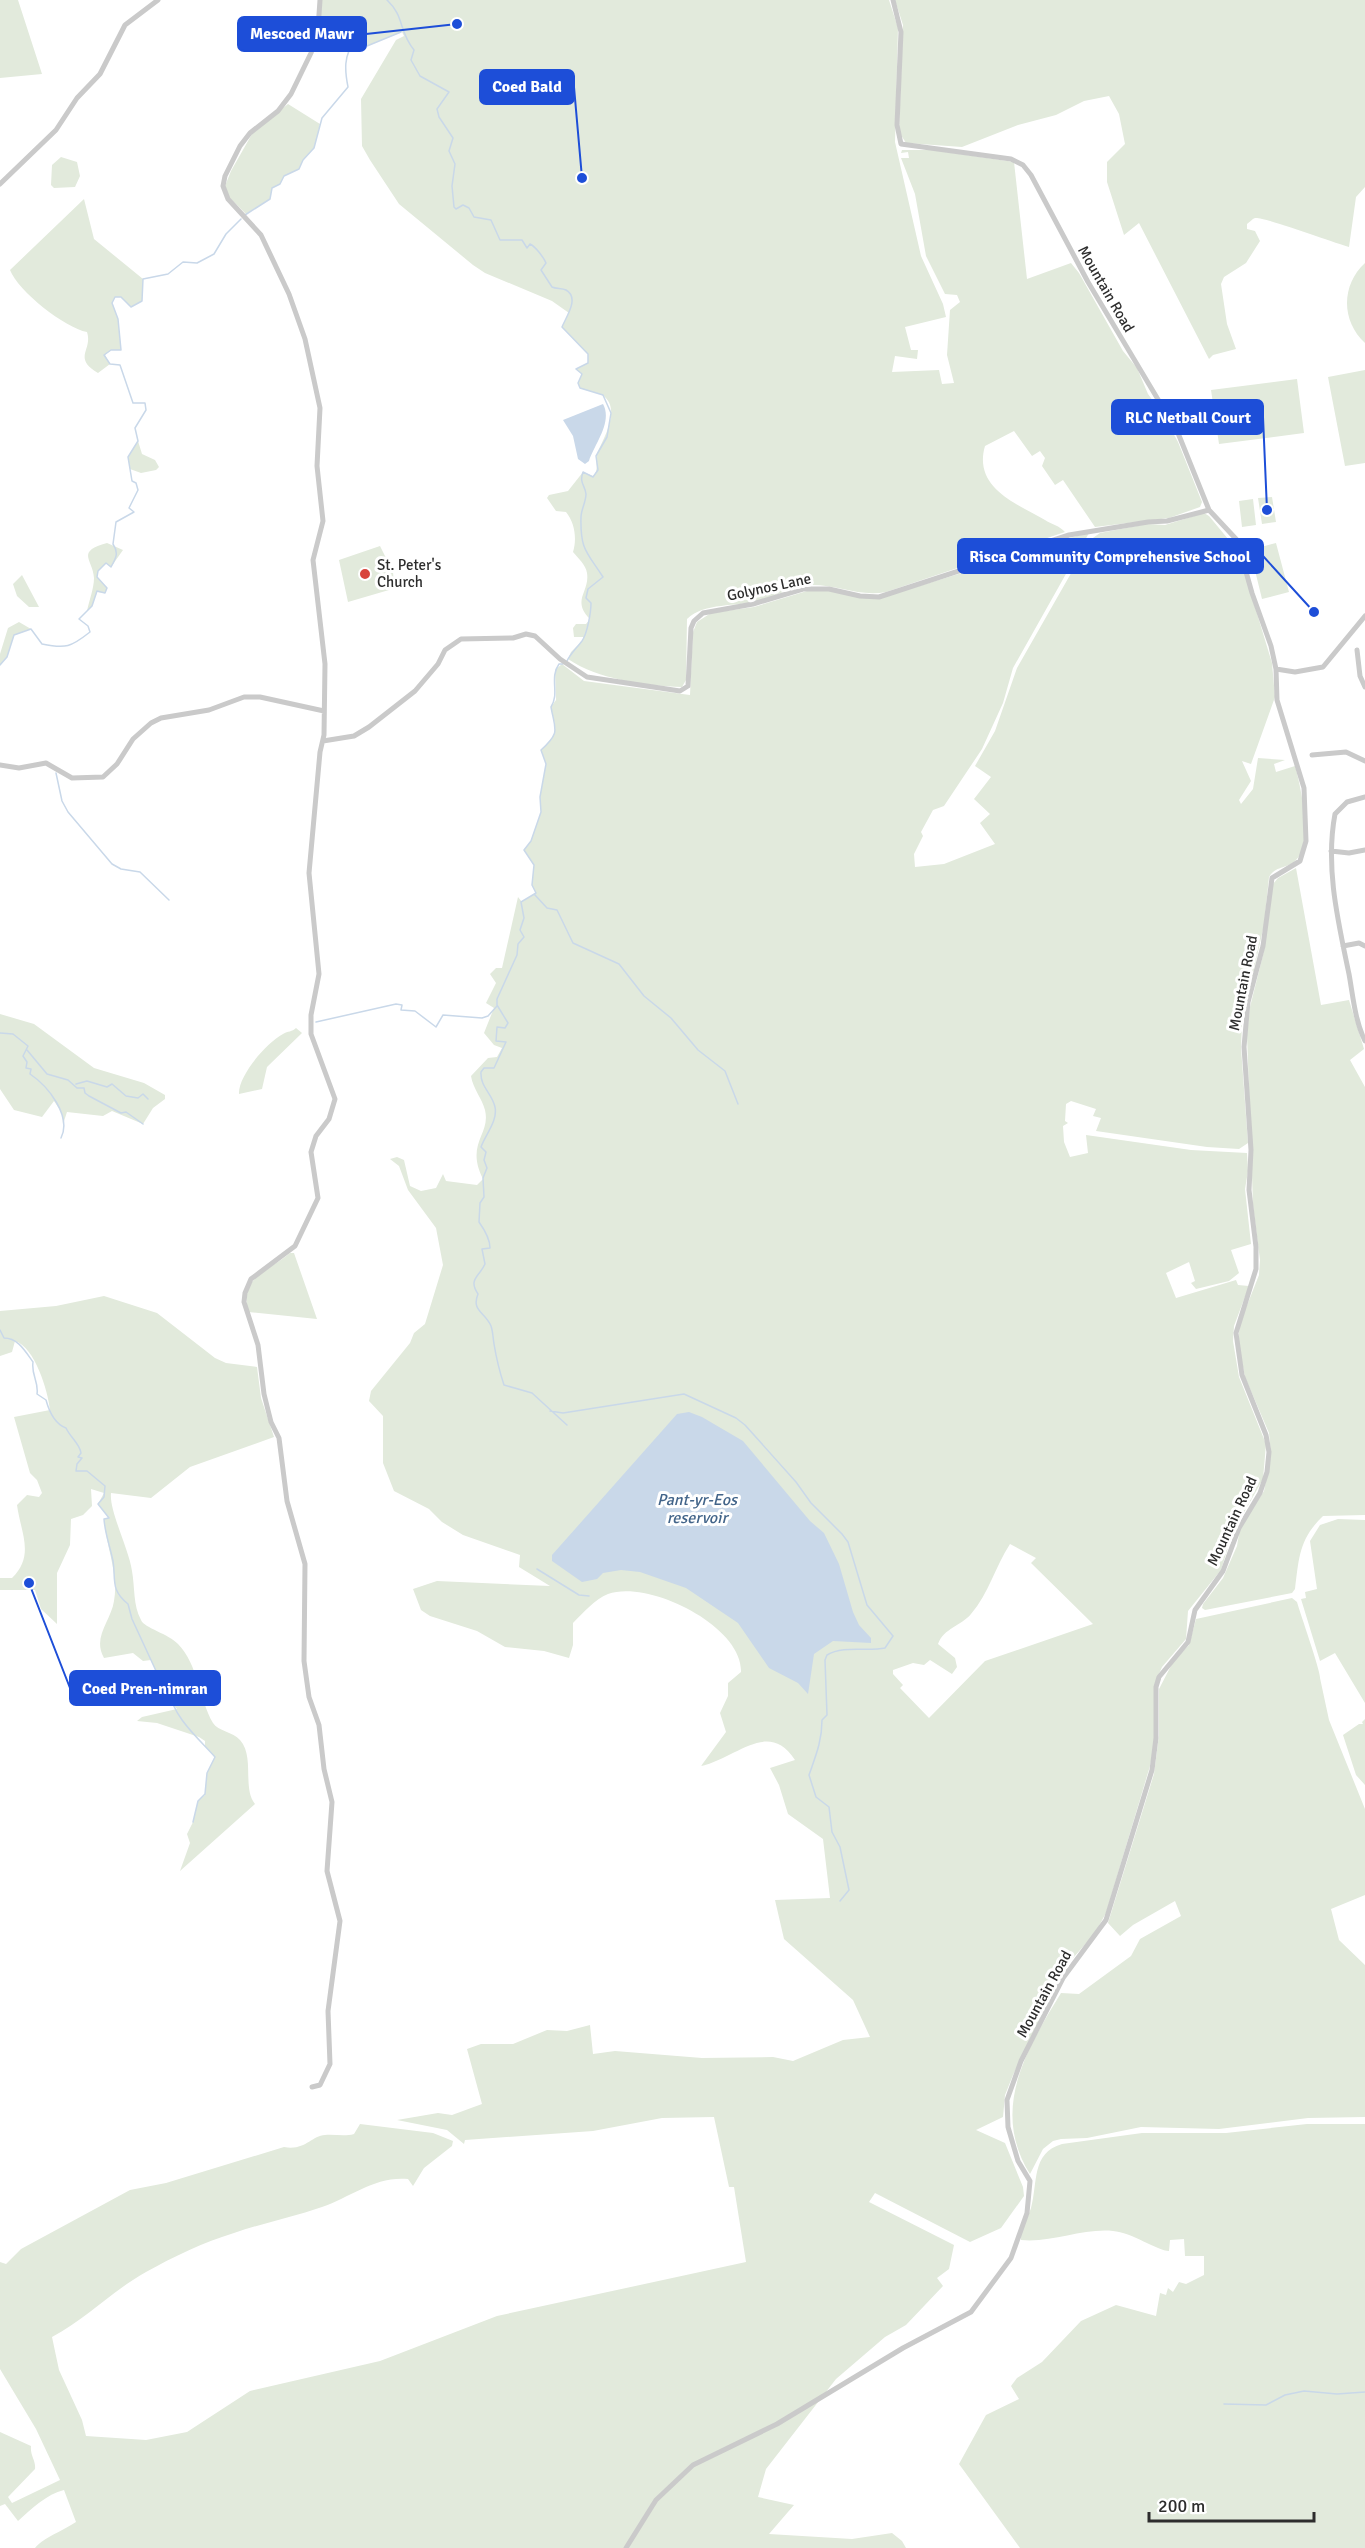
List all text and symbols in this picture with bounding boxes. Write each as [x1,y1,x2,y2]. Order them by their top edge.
callout: Mescoed Mawr [238,17,366,51]
text: Mescoed Mawr [250,24,355,44]
callout: Coed Bald [480,70,574,104]
text: Coed Bald [492,77,562,97]
street label: Mountain Road [1074,243,1138,335]
callout: RLC Netball Court [1112,400,1263,434]
text: RLC Netball Court [1125,408,1251,428]
callout: Risca Community Comprehensive School [958,539,1263,573]
text: Risca Community Comprehensive School [969,547,1251,567]
place label: St. Peter's Church [377,556,442,591]
marker: St. Peter's Church [358,567,372,581]
street label: Golynos Lane [725,569,813,605]
street label: Mountain Road [1225,934,1261,1032]
street label: Mountain Road [1203,1473,1261,1569]
water label: Pant-yr-Eos reservoir [657,1490,739,1528]
callout: Coed Pren-nimran [70,1671,220,1705]
text: Coed Pren-nimran [82,1679,208,1699]
street label: Mountain Road [1013,1947,1075,2041]
scale bar [1149,2485,1314,2523]
text: 200 m [1158,2495,1205,2517]

